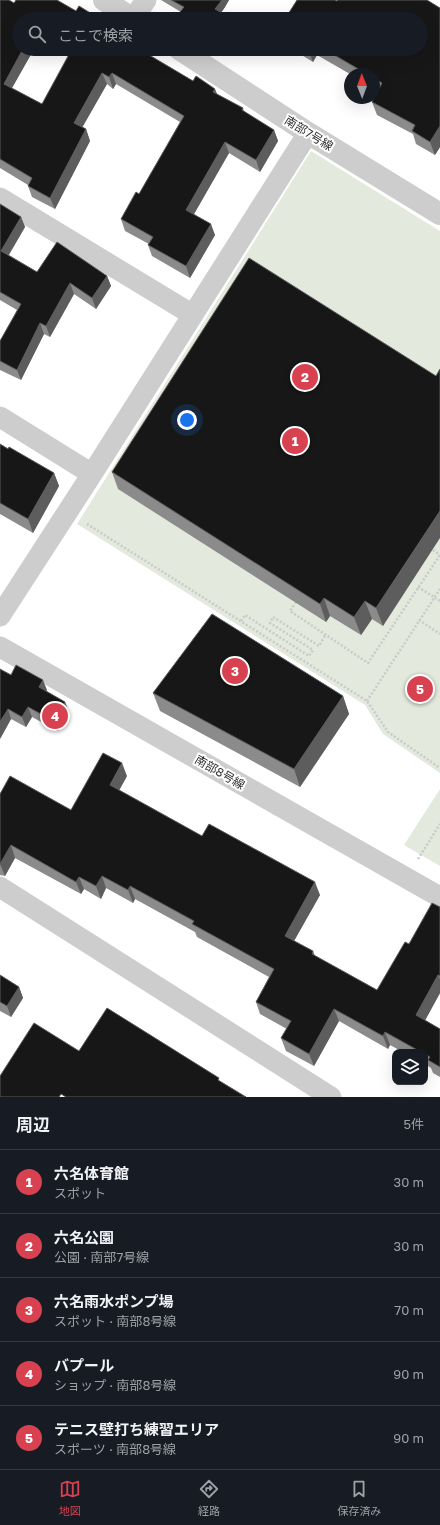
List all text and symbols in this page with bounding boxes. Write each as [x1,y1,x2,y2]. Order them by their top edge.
search box [12,12,428,56]
icon: search [26,23,48,45]
text: ここで検索 [58,26,133,44]
north arrow [344,68,380,104]
street label: 南部7号線 [282,112,336,154]
pin: 2 [292,362,318,392]
your location [177,410,197,430]
pin: 1 [282,426,308,456]
pin: 3 [222,656,248,686]
pin: 5 [407,674,433,704]
pin: 4 [42,701,68,731]
street label: 南部8号線 [192,752,248,792]
map controls [392,1049,428,1085]
button: layers [392,1049,428,1085]
text: 周辺 [16,1114,50,1135]
text: 5件 [403,1116,424,1132]
text: 六名体育館 [54,1164,129,1182]
text: 1 [26,1174,32,1190]
text: 30 m [394,1174,424,1190]
text: スポット [54,1185,106,1201]
text: 六名公園 [54,1228,114,1246]
text: 2 [25,1238,33,1254]
text: 30 m [394,1238,424,1254]
text: 公園 · 南部7号線 [54,1249,149,1265]
text: 六名雨水ポンプ場 [54,1292,174,1310]
text: 3 [25,1302,33,1318]
text: 70 m [394,1302,424,1318]
text: スポット · 南部8号線 [54,1313,176,1329]
text: バプール [54,1356,114,1374]
text: 4 [25,1366,33,1382]
text: 90 m [393,1366,424,1382]
text: ショップ · 南部8号線 [54,1377,176,1393]
text: テニス壁打ち練習エリア [54,1420,219,1438]
text: 5 [25,1430,33,1446]
text: 90 m [393,1430,424,1446]
text: スポーツ · 南部8号線 [54,1441,176,1457]
tab: 地図 [59,1478,81,1518]
tab: 経路 [198,1478,220,1518]
tab: 保存済み [337,1478,381,1518]

